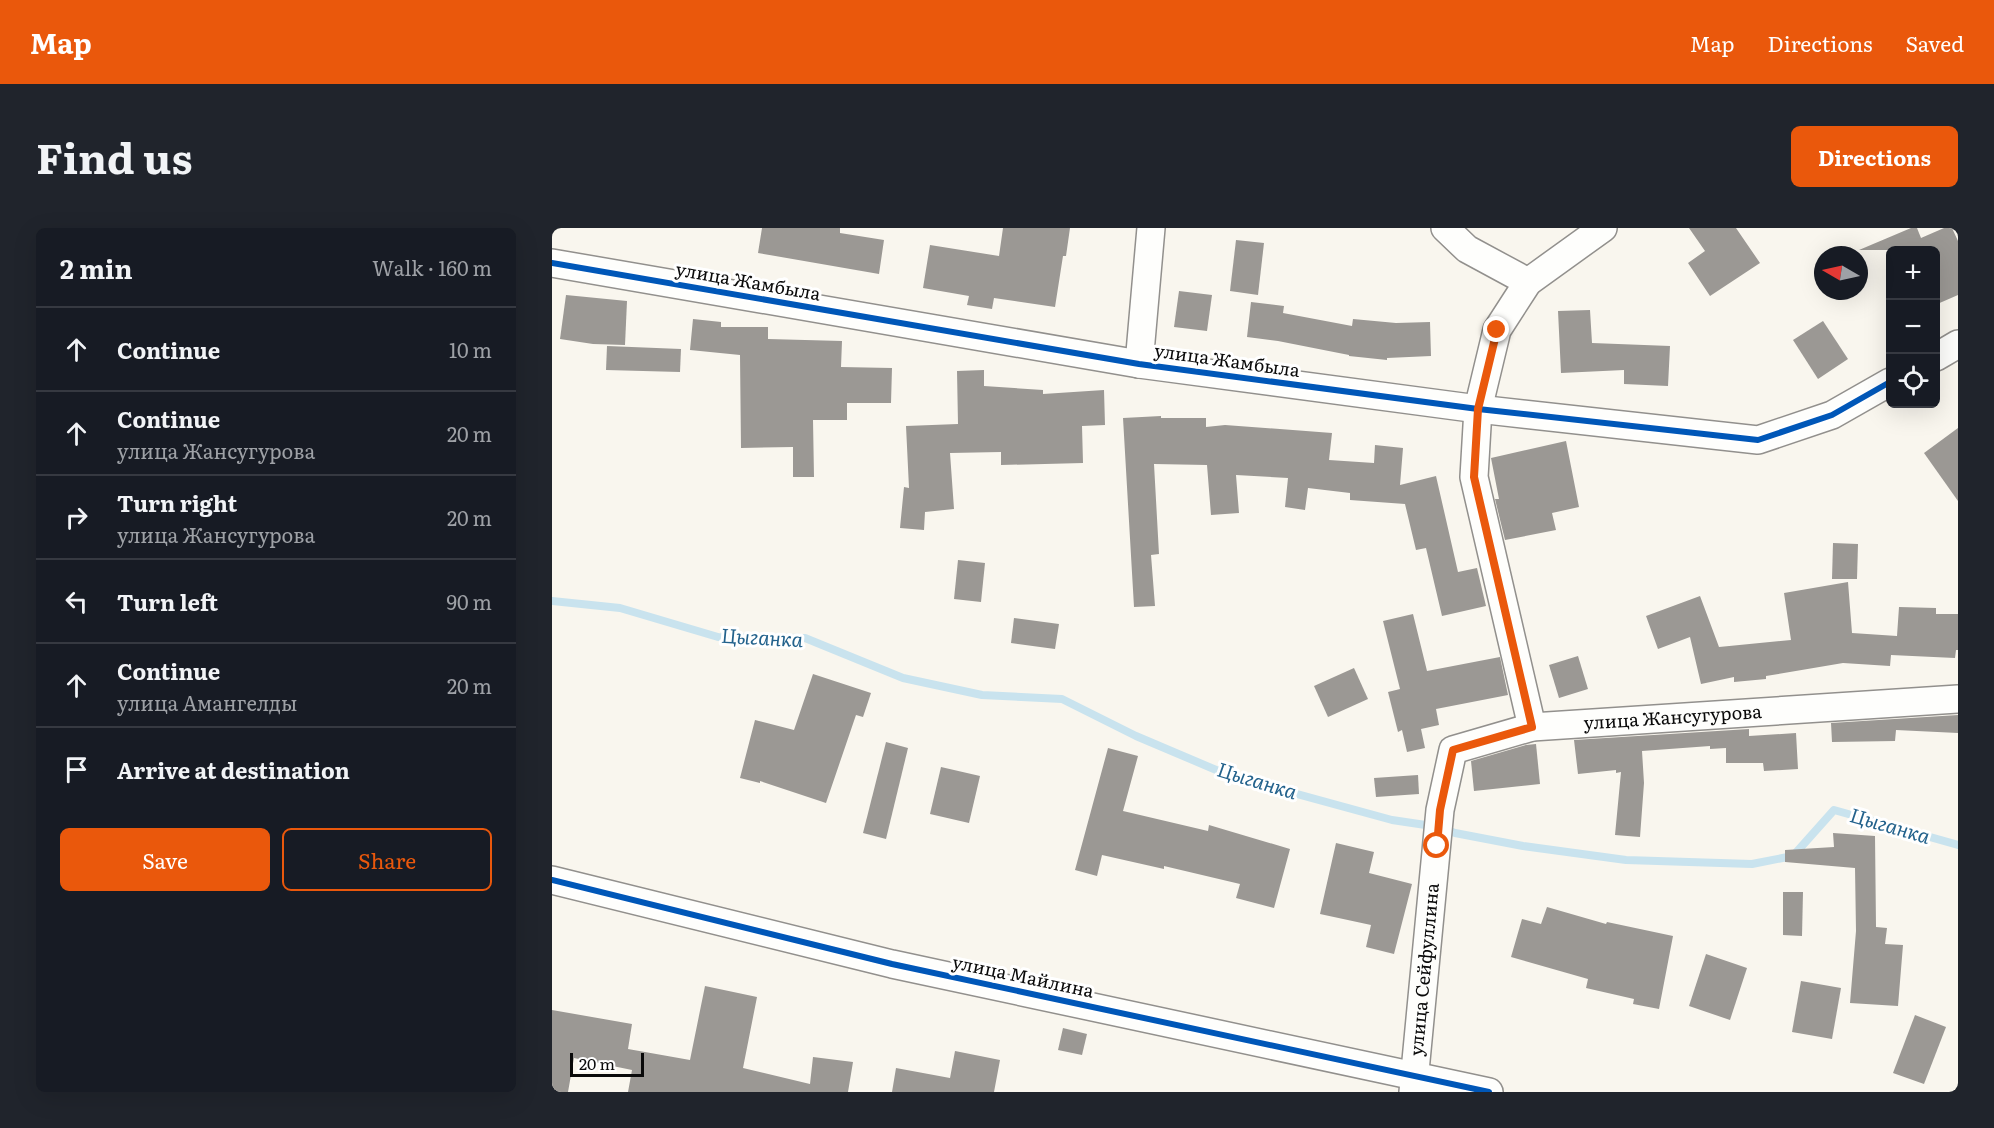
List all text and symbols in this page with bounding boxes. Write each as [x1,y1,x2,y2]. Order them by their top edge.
text: Map [30,21,92,63]
text: Map [1690,27,1735,58]
text: Directions [1768,27,1873,58]
text: Saved [1906,27,1964,58]
text: Find us [36,125,193,187]
button: Directions [1791,126,1958,187]
north arrow [1814,246,1868,300]
map controls [1886,246,1940,408]
button: + [1886,246,1940,300]
text: 2 min [60,248,133,287]
text: Walk · 160 m [372,252,492,282]
street label: улица Жамбыла [674,254,823,307]
button: − [1886,300,1940,354]
route end [1483,316,1509,342]
icon: ahead [60,333,93,366]
text: Continue [117,333,220,366]
text: 10 m [449,334,492,364]
street label: улица Жамбыла [1153,336,1302,383]
button: locate [1886,354,1940,408]
text: Continue [117,402,220,435]
icon: ahead [60,417,93,450]
text: 20 m [447,418,492,448]
text: улица Жансугурова [117,435,315,465]
text: Turn right [117,486,237,519]
icon: right [60,501,93,534]
text: 20 m [447,502,492,532]
text: улица Жансугурова [117,519,315,549]
icon: left [60,585,93,618]
text: Turn left [117,585,218,618]
text: 90 m [447,586,492,616]
water label: Цыганка [720,619,804,653]
text: Continue [117,654,220,687]
icon: ahead [60,669,93,702]
text: 20 m [447,670,492,700]
text: улица Амангелды [117,687,297,717]
street label: улица Жансугурова [1583,697,1763,736]
icon: arrive [60,753,93,786]
text: Arrive at destination [117,753,350,786]
water label: Цыганка [1214,753,1302,806]
water label: Цыганка [1847,798,1935,850]
button: Save [60,828,270,891]
button: Share [282,828,492,891]
route start [1423,832,1449,858]
street label: улица Сейфуллина [1402,881,1445,1057]
street label: улица Майлина [950,947,1097,1004]
scale bar [570,1050,644,1078]
text: 20 m [579,1051,615,1075]

